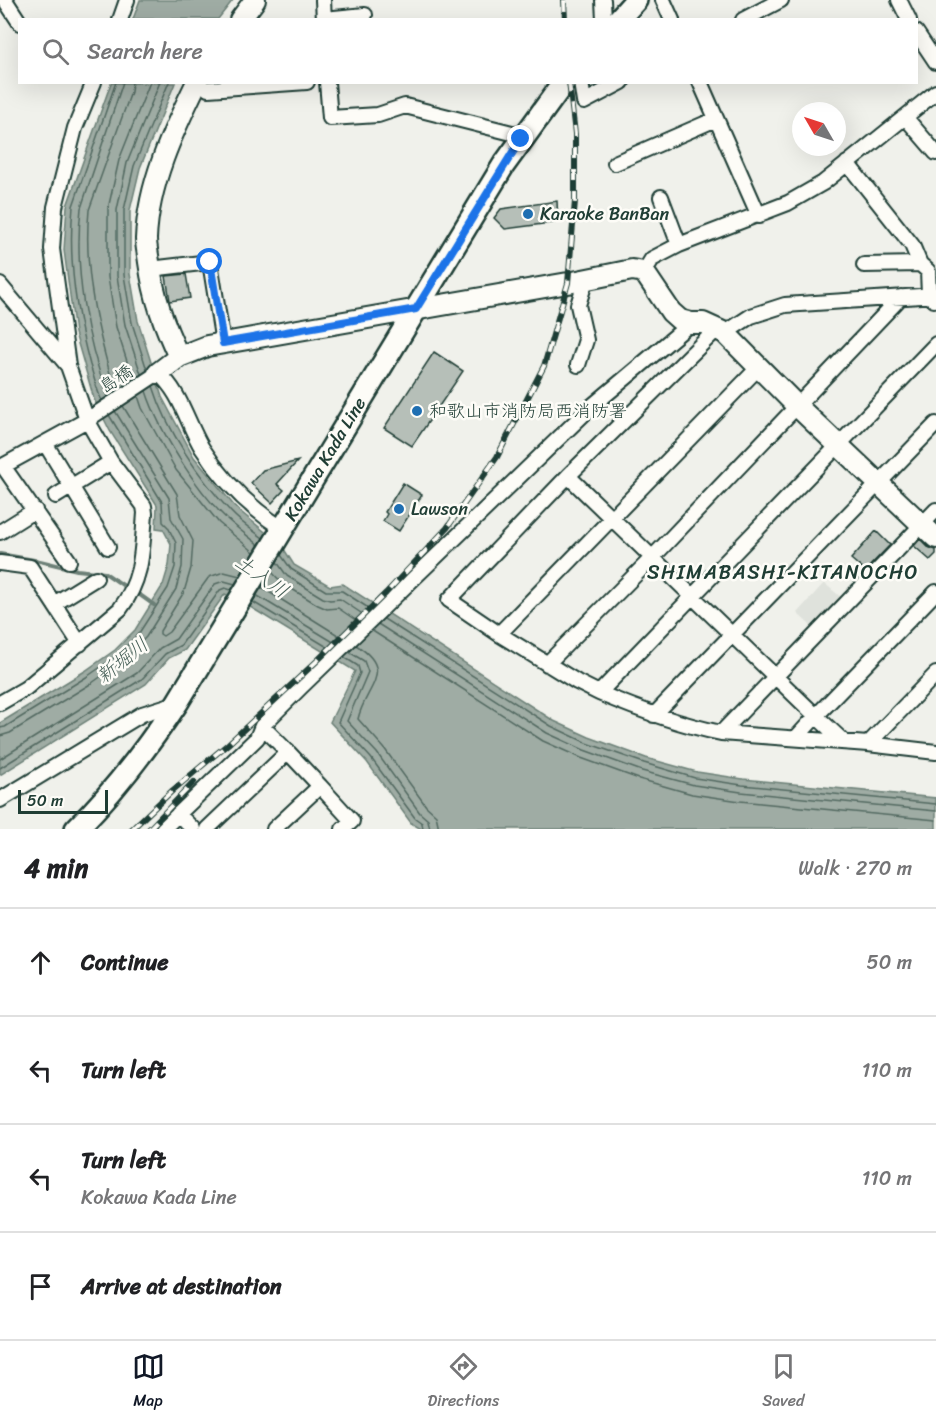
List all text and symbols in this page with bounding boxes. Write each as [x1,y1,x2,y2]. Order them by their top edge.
search box [18,18,918,84]
text: Search here [87,32,203,71]
icon: search [39,35,72,68]
north arrow [792,102,846,156]
route end [507,125,533,151]
place label: Karaoke BanBan [540,198,670,230]
marker: Karaoke BanBan [521,207,535,221]
route start [196,248,222,274]
street label: 島橋 [92,356,140,402]
street label: Kokawa Kada Line [275,391,375,527]
place label: 和歌山市消防局西消防署 [429,395,627,427]
marker: 和歌山市消防局西消防署 [410,404,424,418]
place label: Lawson [411,493,468,525]
marker: Lawson [392,502,406,516]
water label: 土入川 [227,545,296,608]
district label: SHIMABASHI-KITANOCHO [647,555,919,590]
water label: 新堀川 [88,628,157,693]
text: 50 m [27,786,63,815]
scale bar [18,787,108,814]
text: 4 min [24,845,88,891]
text: Walk · 270 m [798,851,912,886]
text: Continue [81,943,169,982]
text: 50 m [867,945,912,980]
icon: ahead [24,946,57,979]
text: Turn left [81,1051,166,1090]
text: 110 m [862,1053,912,1088]
icon: left [24,1054,57,1087]
text: Turn left [81,1141,166,1180]
text: 110 m [862,1161,912,1196]
icon: left [24,1162,57,1195]
text: Kokawa Kada Line [81,1180,237,1215]
text: Arrive at destination [81,1267,282,1306]
icon: arrive [24,1270,57,1303]
tab: Map [132,1350,165,1415]
tab: Directions [428,1350,499,1415]
tab: Saved [762,1350,804,1415]

